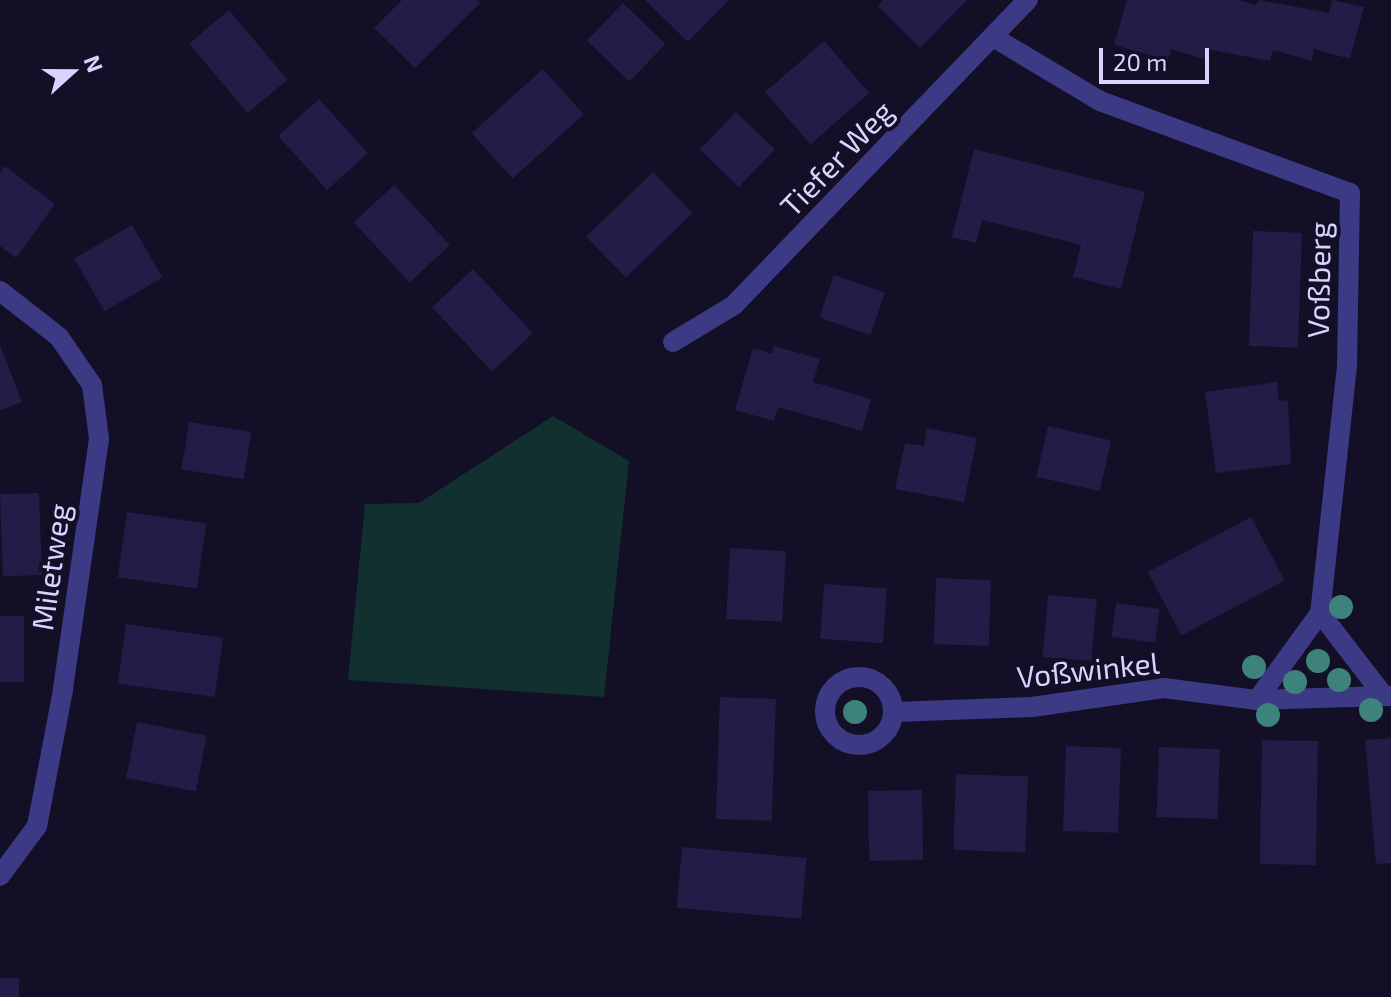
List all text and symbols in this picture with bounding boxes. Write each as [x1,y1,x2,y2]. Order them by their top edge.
north arrow [32,32,112,112]
scale bar [1103,32,1213,82]
text: 20 m [1113,47,1167,76]
text: N [79,51,109,75]
street label: Tiefer Weg [772,92,900,224]
street label: Voßberg [1299,222,1337,338]
street label: Miletweg [23,501,77,633]
street label: Voßwinkel [1015,644,1161,694]

